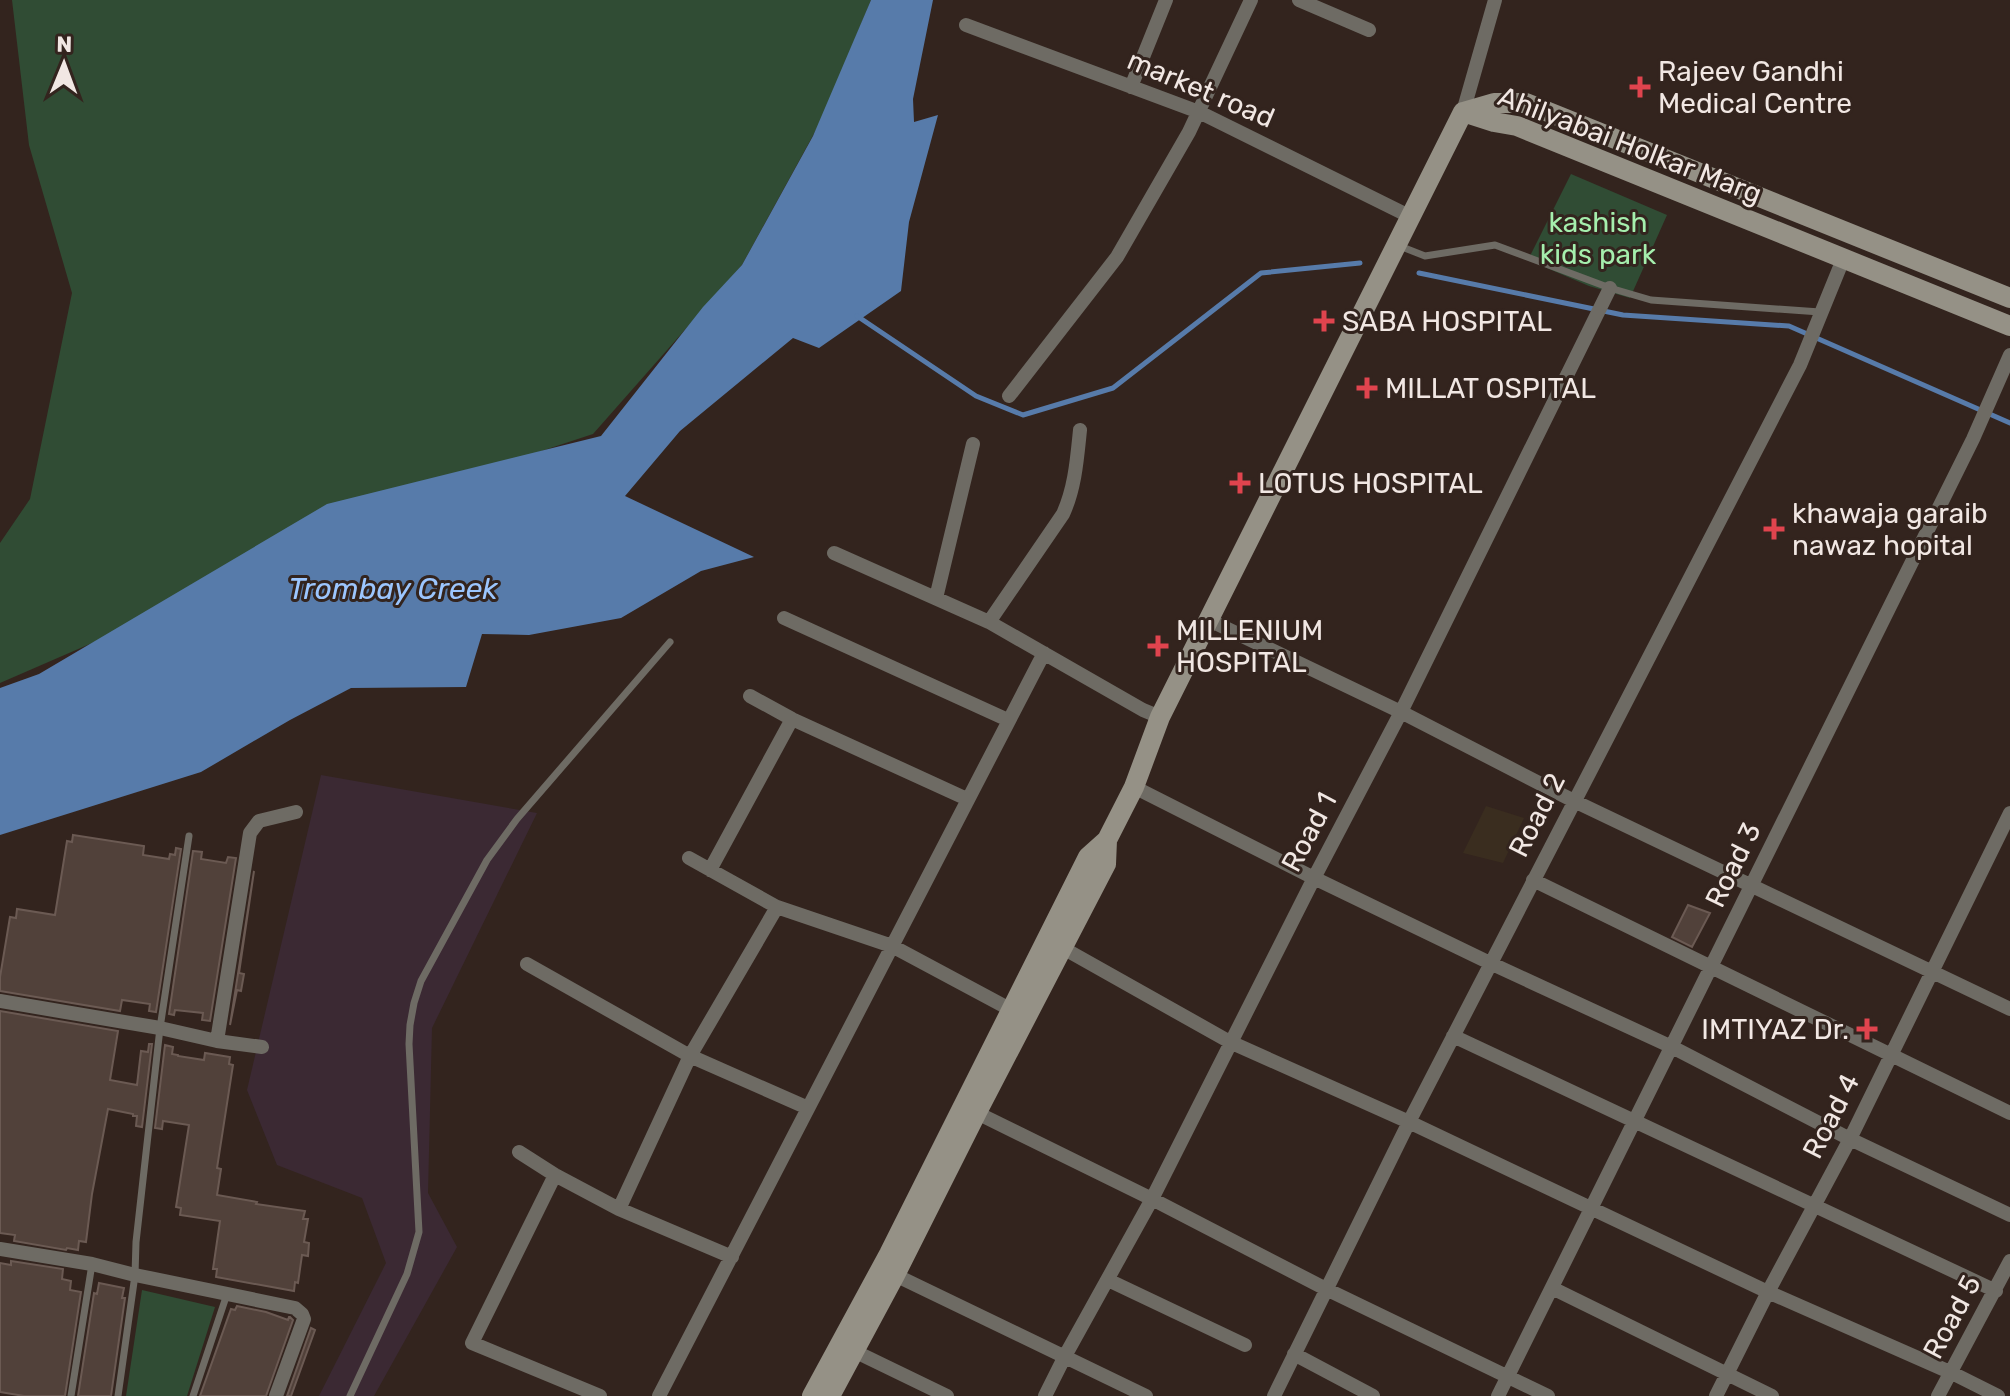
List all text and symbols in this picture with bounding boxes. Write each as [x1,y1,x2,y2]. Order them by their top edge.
north arrow [24,24,104,104]
text: N [56,31,72,58]
street label: market road [1122,43,1280,135]
place label: Rajeev Gandhi Medical Centre [1658,55,1852,120]
marker: Rajeev Gandhi Medical Centre [1629,76,1651,98]
street label: Ahilyabai Holkar Marg [1494,79,1766,211]
park label: kashish kids park [1540,206,1657,271]
place label: SABA HOSPITAL [1342,305,1552,338]
marker: SABA HOSPITAL [1313,310,1335,332]
place label: MILLAT OSPITAL [1385,372,1596,405]
marker: MILLAT OSPITAL [1356,377,1378,399]
place label: LOTUS HOSPITAL [1258,467,1483,500]
marker: LOTUS HOSPITAL [1229,472,1251,494]
place label: khawaja garaib nawaz hopital [1792,497,1988,562]
marker: khawaja garaib nawaz hopital [1763,518,1785,540]
water label: Trombay Creek [288,571,498,607]
place label: MILLENIUM HOSPITAL [1176,614,1323,679]
marker: MILLENIUM HOSPITAL [1147,635,1169,657]
street label: Road 2 [1502,768,1572,862]
street label: Road 1 [1274,787,1344,877]
street label: Road 3 [1698,817,1768,913]
place label: IMTIYAZ Dr. [1701,1013,1849,1046]
marker: IMTIYAZ Dr. [1856,1018,1878,1040]
street label: Road 4 [1796,1068,1866,1164]
street label: Road 5 [1916,1270,1988,1364]

